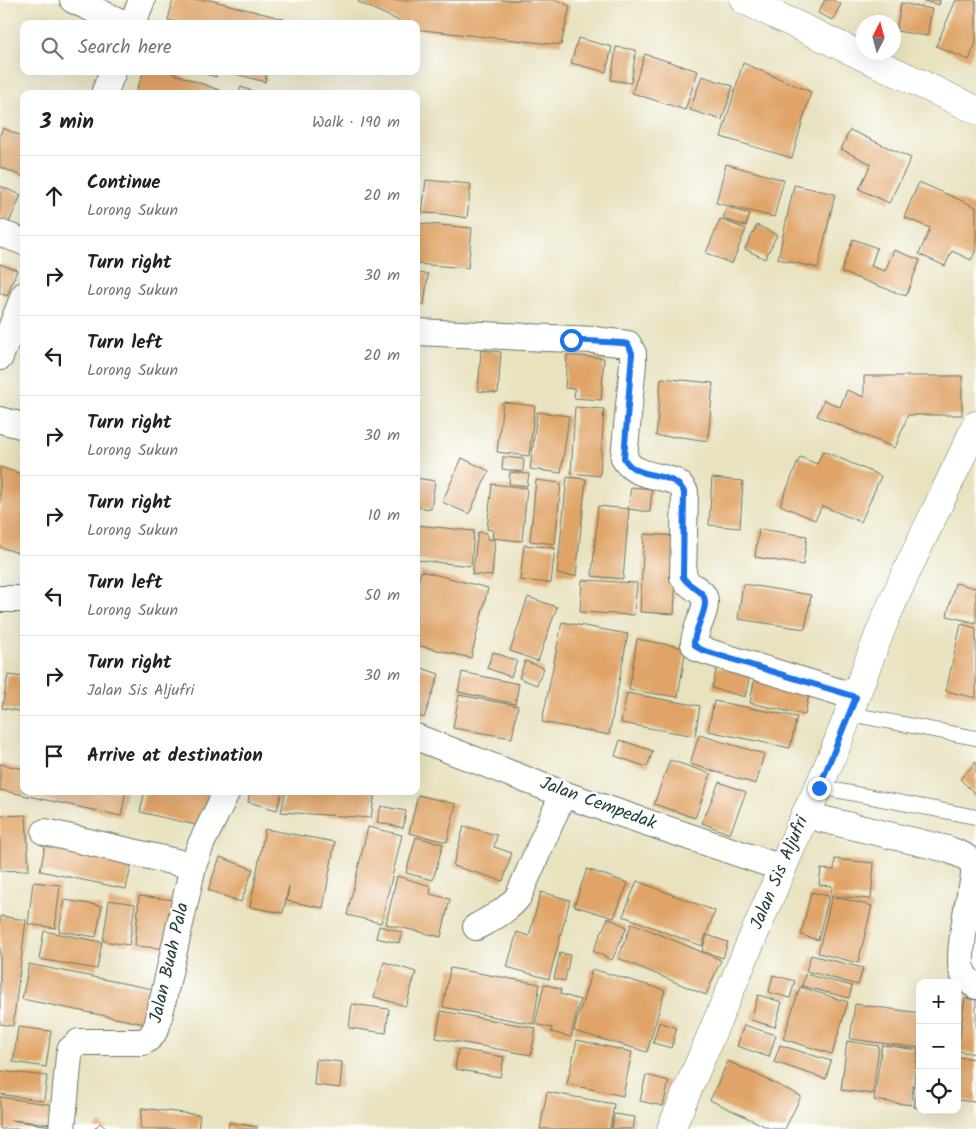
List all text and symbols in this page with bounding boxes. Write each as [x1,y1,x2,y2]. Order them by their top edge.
north arrow [856,15,901,60]
search box [20,20,420,75]
text: Search here [78,33,172,63]
icon: search [38,34,66,62]
text: 3 min [40,106,94,139]
text: Walk · 190 m [312,110,400,135]
text: Continue [87,168,160,198]
icon: ahead [40,182,68,210]
text: 20 m [364,183,400,208]
text: Lorong Sukun [87,198,178,223]
text: Turn right [87,248,172,278]
icon: right [40,262,68,290]
text: 30 m [364,263,400,288]
text: Lorong Sukun [87,278,178,303]
text: Turn left [87,328,162,358]
route start [560,329,583,352]
icon: left [40,342,68,370]
text: 20 m [364,343,400,368]
text: Lorong Sukun [87,358,178,383]
text: Turn right [87,408,172,438]
icon: right [40,422,68,450]
text: 30 m [364,423,400,448]
text: Lorong Sukun [87,438,178,463]
text: Turn right [87,488,172,518]
icon: right [40,502,68,530]
text: 10 m [368,503,400,528]
text: Lorong Sukun [87,518,178,543]
text: Turn left [87,568,162,598]
icon: left [40,582,68,610]
text: 50 m [364,583,400,608]
text: Lorong Sukun [87,598,178,623]
text: Turn right [87,648,172,678]
icon: right [40,662,68,690]
text: 30 m [364,663,400,688]
text: Jalan Sis Aljufri [87,678,194,703]
text: Arrive at destination [87,741,263,771]
icon: arrive [40,742,68,770]
street label: Jalan Cempedak [536,769,661,839]
route end [808,777,831,800]
street label: Jalan Sis Aljufri [743,811,817,934]
street label: Jalan Buah Pala [142,900,198,1026]
map controls [916,979,961,1114]
button: + [916,979,961,1024]
button: − [916,1024,961,1069]
button: locate [916,1069,961,1114]

